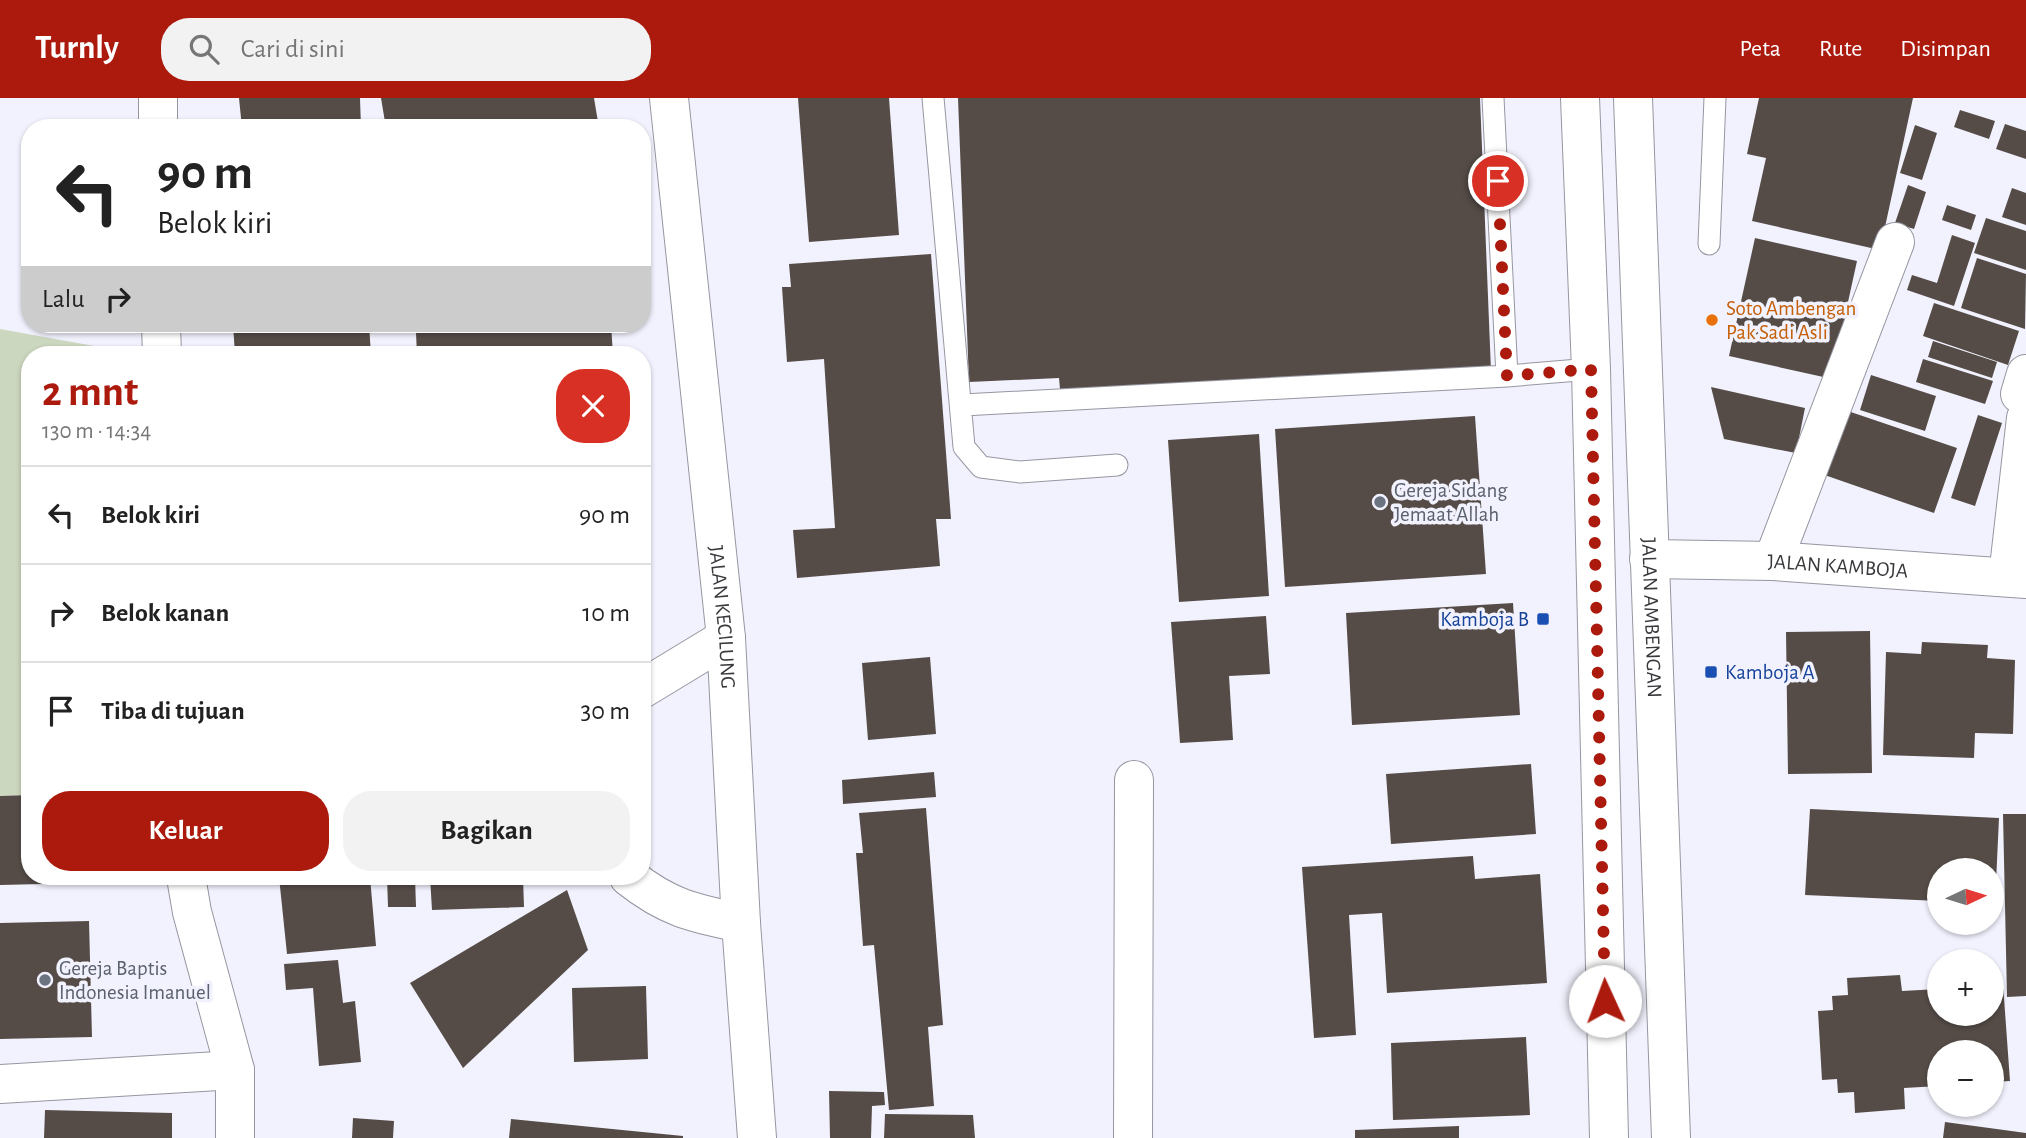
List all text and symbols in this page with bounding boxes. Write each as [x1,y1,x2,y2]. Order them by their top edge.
search box [161,18,651,81]
icon: search [185,30,223,68]
text: Turnly [35,32,119,65]
text: Cari di sini [241,36,345,62]
text: Peta [1740,37,1781,61]
text: Rute [1819,37,1862,61]
text: Disimpan [1900,37,1991,61]
icon: left [42,147,133,238]
text: 90 m [157,149,253,198]
pin [1468,151,1528,211]
icon: arrive [1479,162,1517,200]
text: Belok kiri [157,207,273,239]
icon: right [99,280,137,318]
text: Lalu [42,286,85,312]
place label: Soto Ambengan Pak Sadi Asli [1726,298,1856,343]
marker: Soto Ambengan Pak Sadi Asli [1704,312,1720,328]
button: close [556,369,630,443]
text: 2 mnt [42,371,138,413]
text: 130 m · 14:34 [42,420,151,443]
place label: Gereja Sidang Jemaat Allah [1394,480,1508,525]
marker: Gereja Sidang Jemaat Allah [1372,494,1388,510]
icon: left [42,496,80,534]
text: Belok kiri [101,502,200,528]
text: 90 m [579,502,630,528]
street label: JALAN AMBENGAN [1639,537,1665,698]
street label: JALAN KECILUNG [706,545,739,689]
street label: JALAN KAMBOJA [1767,550,1909,581]
icon: right [42,594,80,632]
text: Belok kanan [101,600,229,626]
text: 10 m [582,600,630,626]
place label: Kamboja B [1440,609,1529,630]
marker: Kamboja B [1535,611,1551,627]
place label: Kamboja A [1725,662,1815,683]
marker: Kamboja A [1703,664,1719,680]
icon: arrive [42,692,80,730]
text: Tiba di tujuan [101,698,245,724]
text: 30 m [580,698,630,724]
button: Keluar [42,791,329,871]
button: Bagikan [343,791,630,871]
north arrow [1927,858,2004,934]
map controls [1927,858,2004,1117]
button: + [1927,949,2004,1026]
place label: Gereja Baptis Indonesia Imanuel [59,958,211,1003]
position arrow [1568,964,1642,1038]
marker: Gereja Baptis Indonesia Imanuel [37,972,53,988]
button: − [1927,1040,2004,1117]

